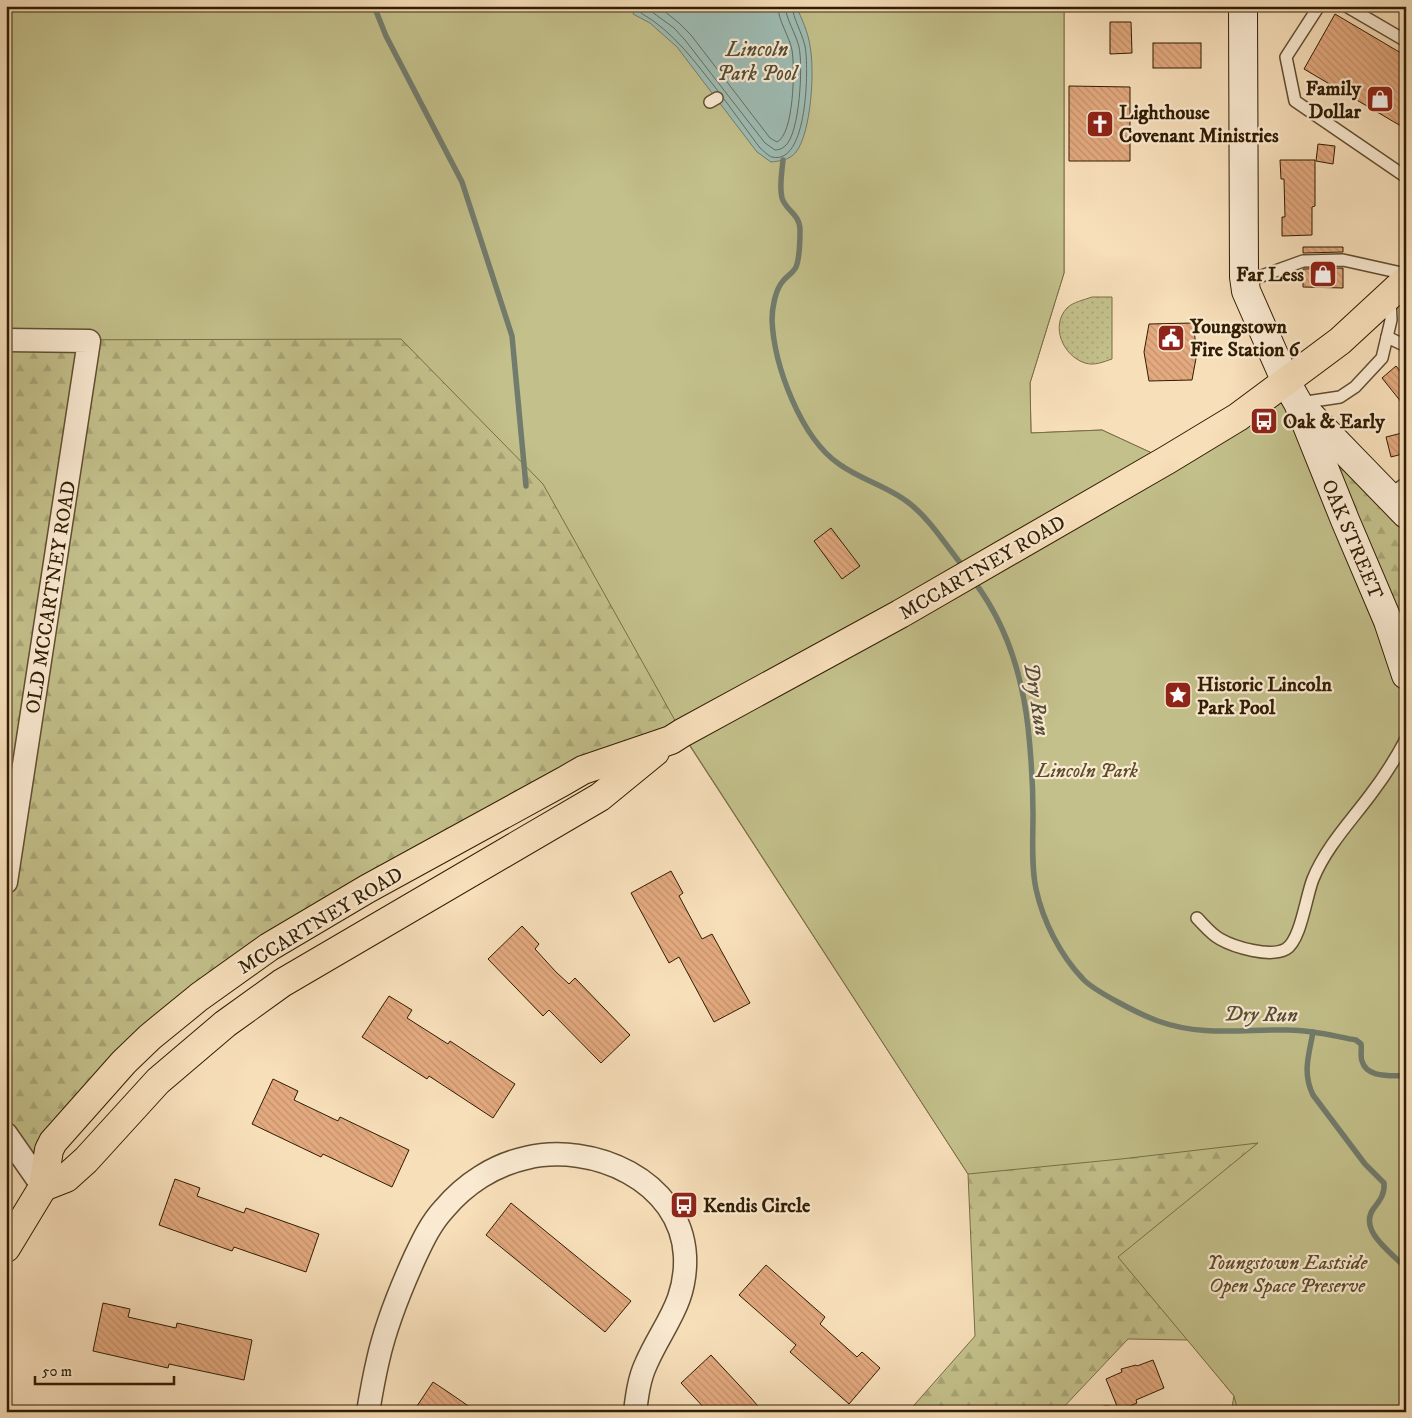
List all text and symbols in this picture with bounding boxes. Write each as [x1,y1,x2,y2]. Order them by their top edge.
water label: Lincoln Park Pool [717,37,800,87]
place label: Family Dollar [1305,77,1362,125]
shop icon: Family Dollar [1365,84,1395,114]
place label: Lighthouse Covenant Ministries [1119,101,1279,149]
church icon: Lighthouse Covenant Ministries [1085,109,1115,139]
shop icon: Far Less [1308,259,1338,289]
place label: Far Less [1236,263,1304,288]
place label: Youngstown Fire Station 6 [1189,315,1301,363]
public building icon: Youngstown Fire Station 6 [1156,323,1186,353]
bus stop icon: Oak & Early [1249,406,1279,436]
place label: Oak & Early [1283,410,1385,435]
street label: OAK STREET [1315,476,1388,603]
street label: OLD MCCARTNEY ROAD [21,479,82,716]
street label: MCCARTNEY ROAD [895,510,1071,626]
water label: Dry Run [1017,661,1055,738]
place label: Historic Lincoln Park Pool [1197,673,1332,721]
place icon: Historic Lincoln Park Pool [1163,680,1193,710]
park label: Lincoln Park [1035,759,1139,784]
street label: MCCARTNEY ROAD [234,862,408,980]
water label: Dry Run [1224,1001,1298,1029]
bus stop icon: Kendis Circle [669,1190,699,1220]
place label: Kendis Circle [703,1194,811,1219]
park label: Youngstown Eastside Open Space Preserve [1207,1251,1368,1299]
scale bar [35,1353,174,1385]
text: 50 m [42,1362,72,1381]

